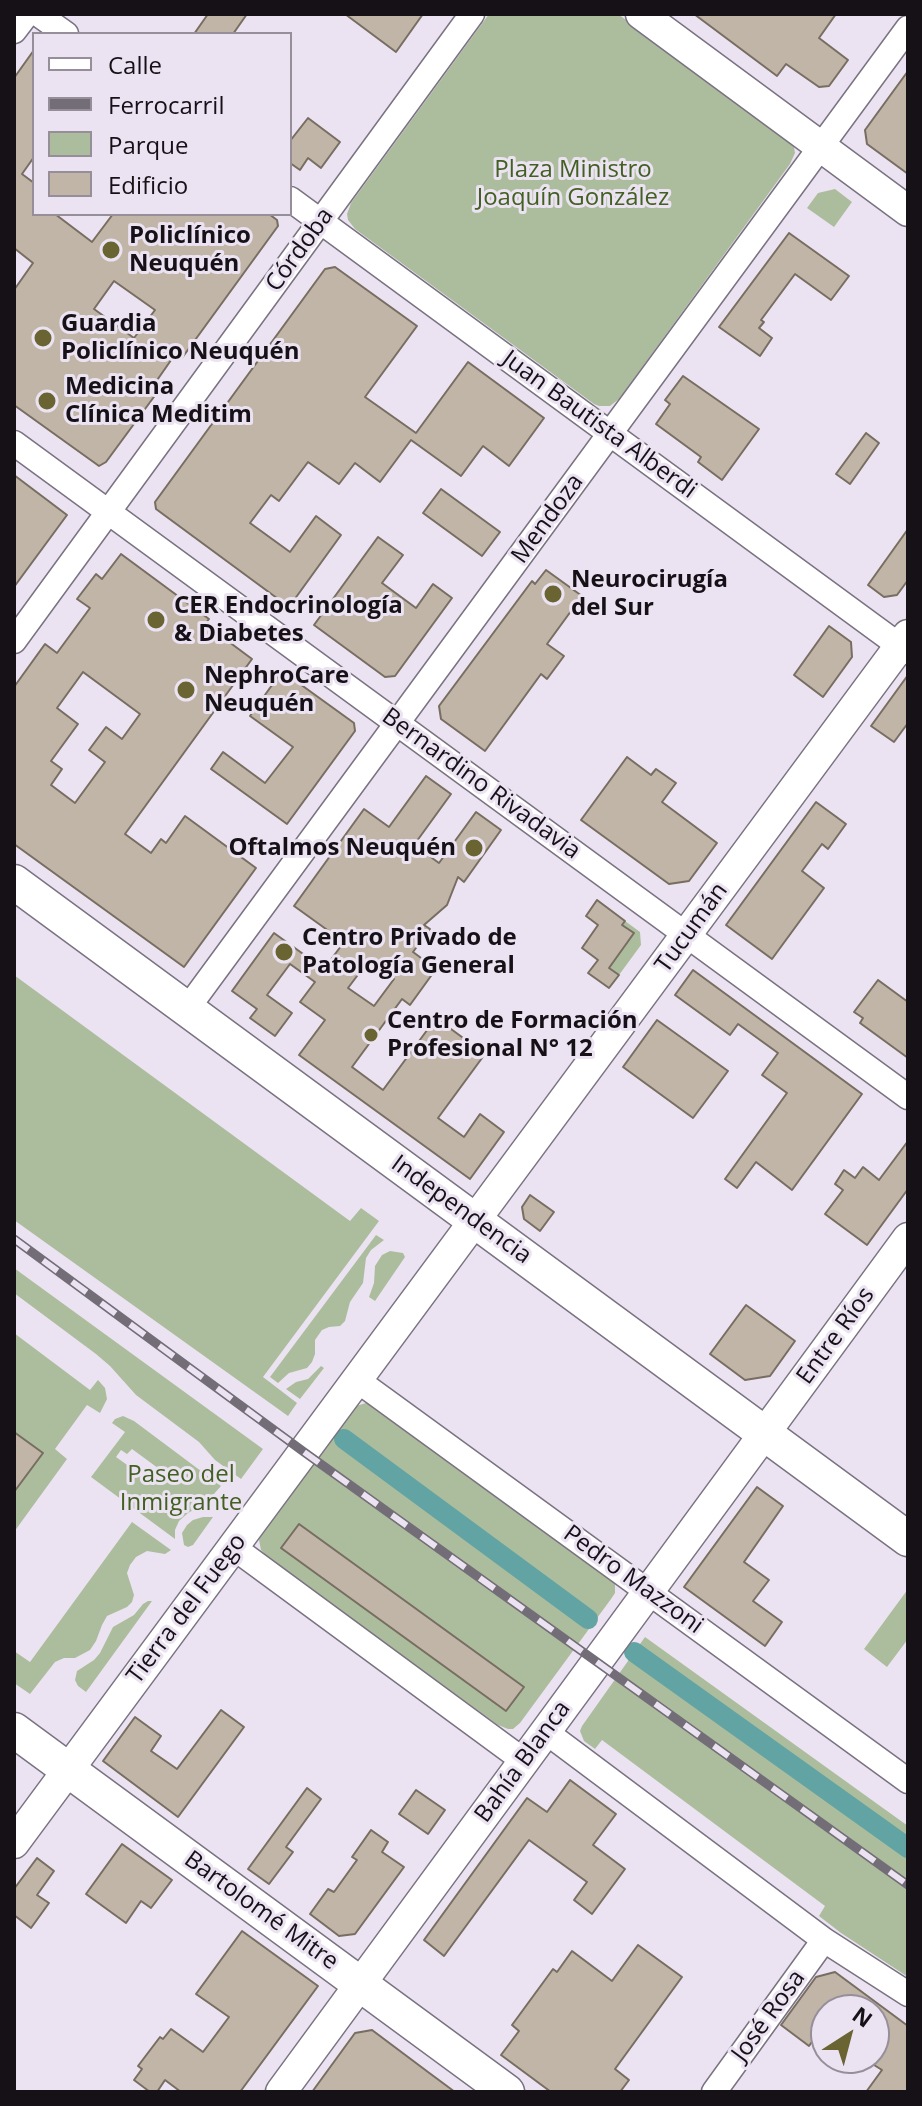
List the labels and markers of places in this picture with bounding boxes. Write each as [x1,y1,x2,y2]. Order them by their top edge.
place label: Policlínico Neuquén [129,222,251,278]
marker: Policlínico Neuquén [100,239,122,261]
place label: Guardia Policlínico Neuquén [61,310,299,366]
marker: Guardia Policlínico Neuquén [32,327,54,349]
place label: Medicina Clínica Meditim [65,373,252,429]
marker: Medicina Clínica Meditim [36,390,58,412]
place label: Neurocirugía del Sur [571,566,728,622]
marker: Neurocirugía del Sur [542,583,564,605]
place label: CER Endocrinología & Diabetes [174,592,403,648]
marker: CER Endocrinología & Diabetes [145,609,167,631]
place label: NephroCare Neuquén [204,662,349,718]
marker: NephroCare Neuquén [175,679,197,701]
place label: Oftalmos Neuquén [228,834,456,862]
marker: Oftalmos Neuquén [463,837,485,859]
place label: Centro Privado de Patología General [302,924,517,980]
marker: Centro Privado de Patología General [273,941,295,963]
place label: Centro de Formación Profesional N° 12 [387,1007,638,1063]
marker: Centro de Formación Profesional N° 12 [362,1026,380,1044]

